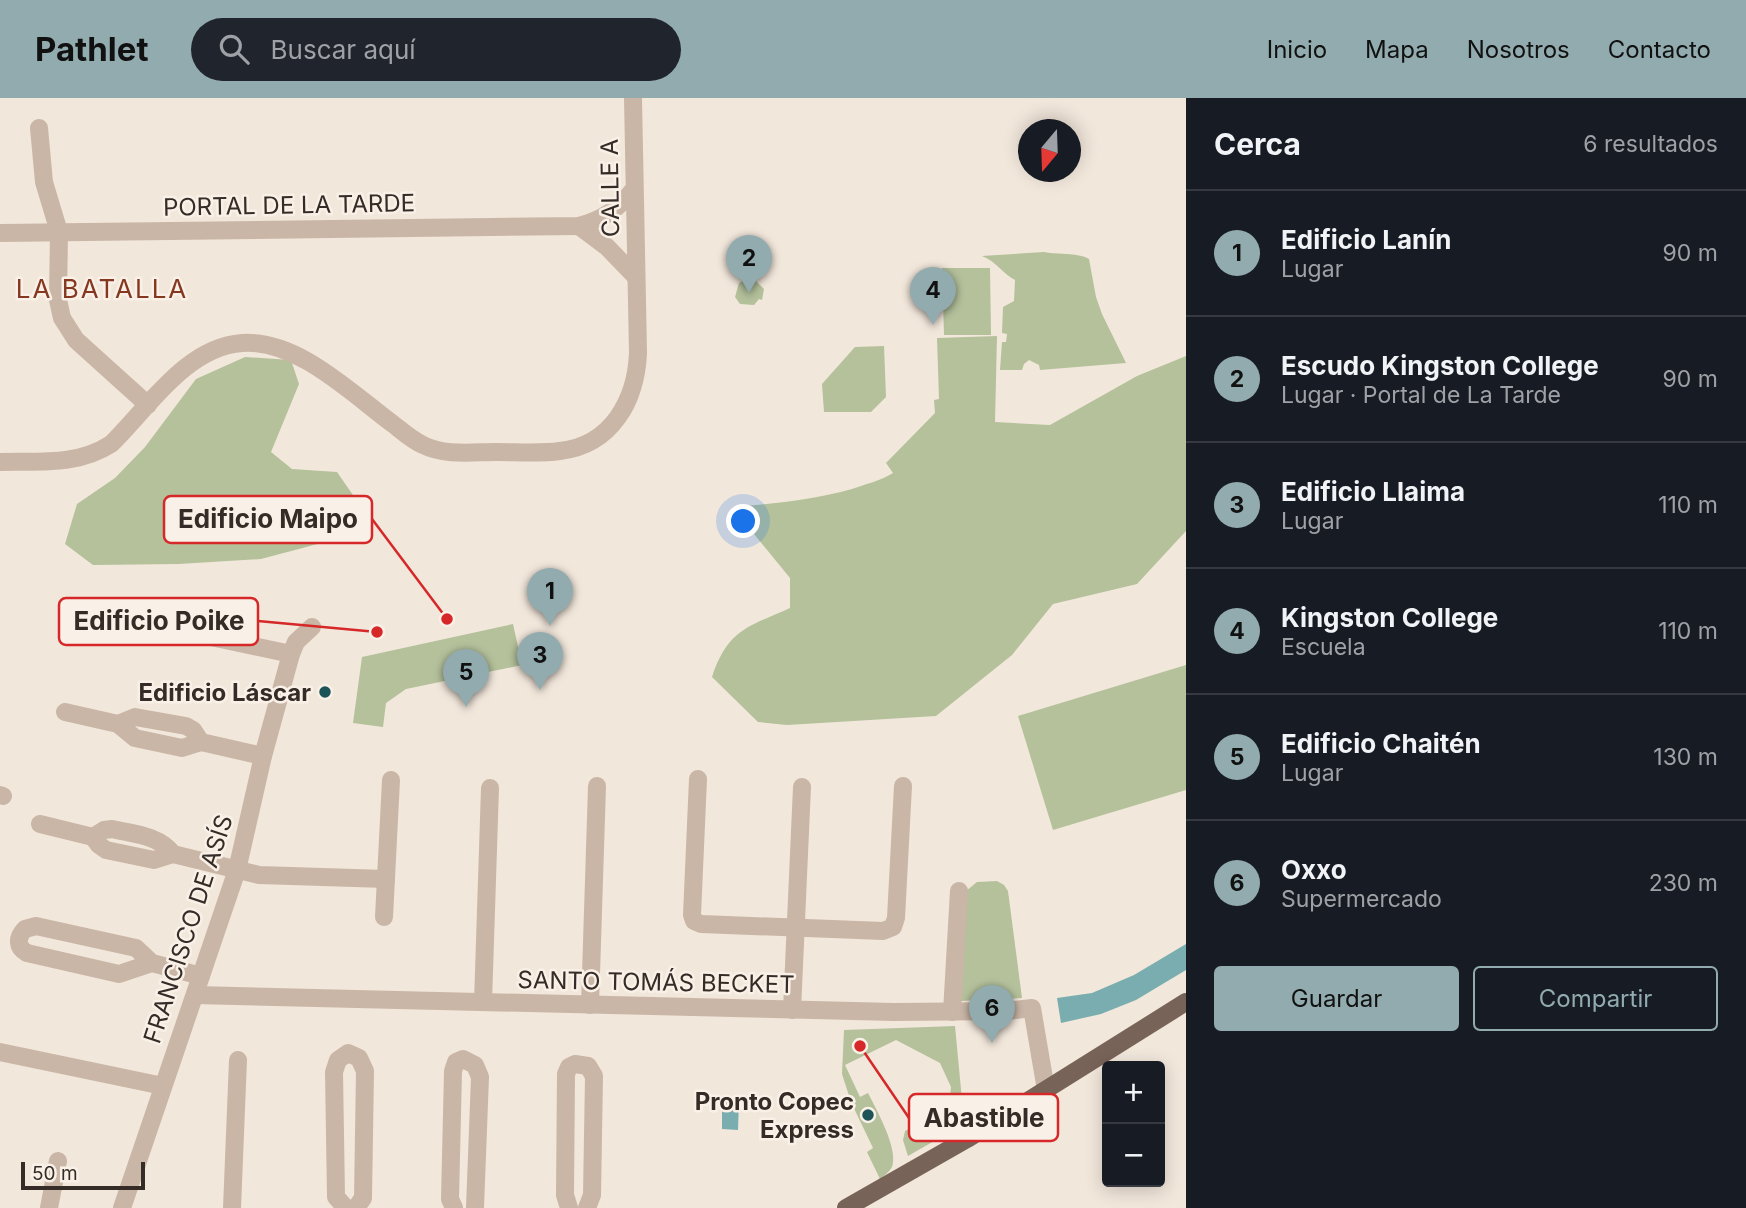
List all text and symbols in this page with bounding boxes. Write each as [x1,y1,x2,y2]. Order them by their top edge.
search box [191,18,681,81]
text: Pathlet [35,29,149,69]
icon: search [215,30,253,68]
text: Buscar aquí [271,34,416,65]
text: Inicio [1267,35,1327,64]
text: Mapa [1365,35,1429,64]
text: Nosotros [1467,35,1570,64]
text: Contacto [1608,35,1711,64]
north arrow [1018,119,1081,182]
text: Cerca [1214,126,1301,162]
text: 6 resultados [1583,130,1718,158]
street label: CALLE A [595,139,625,237]
street label: PORTAL DE LA TARDE [163,188,415,222]
text: Edificio Lanín [1281,224,1452,255]
pin: 2 [726,235,772,293]
text: 1 [1232,239,1242,267]
text: 90 m [1663,239,1718,267]
text: Lugar [1281,255,1343,283]
pin: 4 [910,267,956,325]
district label: LA BATALLA [16,273,188,304]
text: Escudo Kingston College [1281,350,1599,381]
text: 2 [1230,365,1244,393]
text: 90 m [1663,365,1718,393]
text: Lugar · Portal de La Tarde [1281,381,1561,409]
text: Edificio Llaima [1281,476,1465,507]
text: 3 [1230,491,1244,519]
text: 110 m [1658,491,1718,519]
callout: Edificio Maipo [164,496,372,543]
text: Edificio Maipo [178,503,358,534]
your location [726,504,760,538]
text: Lugar [1281,507,1343,535]
pin: 1 [527,568,573,626]
callout: Edificio Poike [59,598,258,645]
text: Kingston College [1281,602,1498,633]
text: Edificio Poike [74,605,244,636]
text: 4 [1229,617,1245,645]
text: 110 m [1658,617,1718,645]
pin: 3 [517,632,563,690]
text: Escuela [1281,633,1366,661]
pin: 5 [443,649,489,707]
place label: Edificio Láscar [139,678,311,707]
marker: Edificio Láscar [317,684,333,700]
text: Edificio Chaitén [1281,728,1481,759]
text: 5 [1230,743,1244,771]
text: 130 m [1653,743,1718,771]
text: Lugar [1281,759,1343,787]
street label: FRANCISCO DE ASÍS [136,811,239,1047]
text: Oxxo [1281,854,1347,885]
text: 6 [1230,869,1244,897]
text: 230 m [1649,869,1718,897]
text: Supermercado [1281,885,1442,913]
street label: SANTO TOMÁS BECKET [517,964,795,999]
button: Guardar [1214,966,1459,1031]
button: Compartir [1473,966,1718,1031]
pin: 6 [969,985,1015,1043]
map controls [1102,1061,1165,1187]
button: + [1102,1061,1165,1124]
place label: Pronto Copec Express [695,1087,854,1144]
callout: Abastible [909,1094,1058,1141]
text: Abastible [923,1102,1045,1133]
marker: Pronto Copec Express [860,1107,876,1123]
button: − [1102,1124,1165,1187]
scale bar [21,1159,145,1191]
text: 50 m [32,1162,78,1185]

